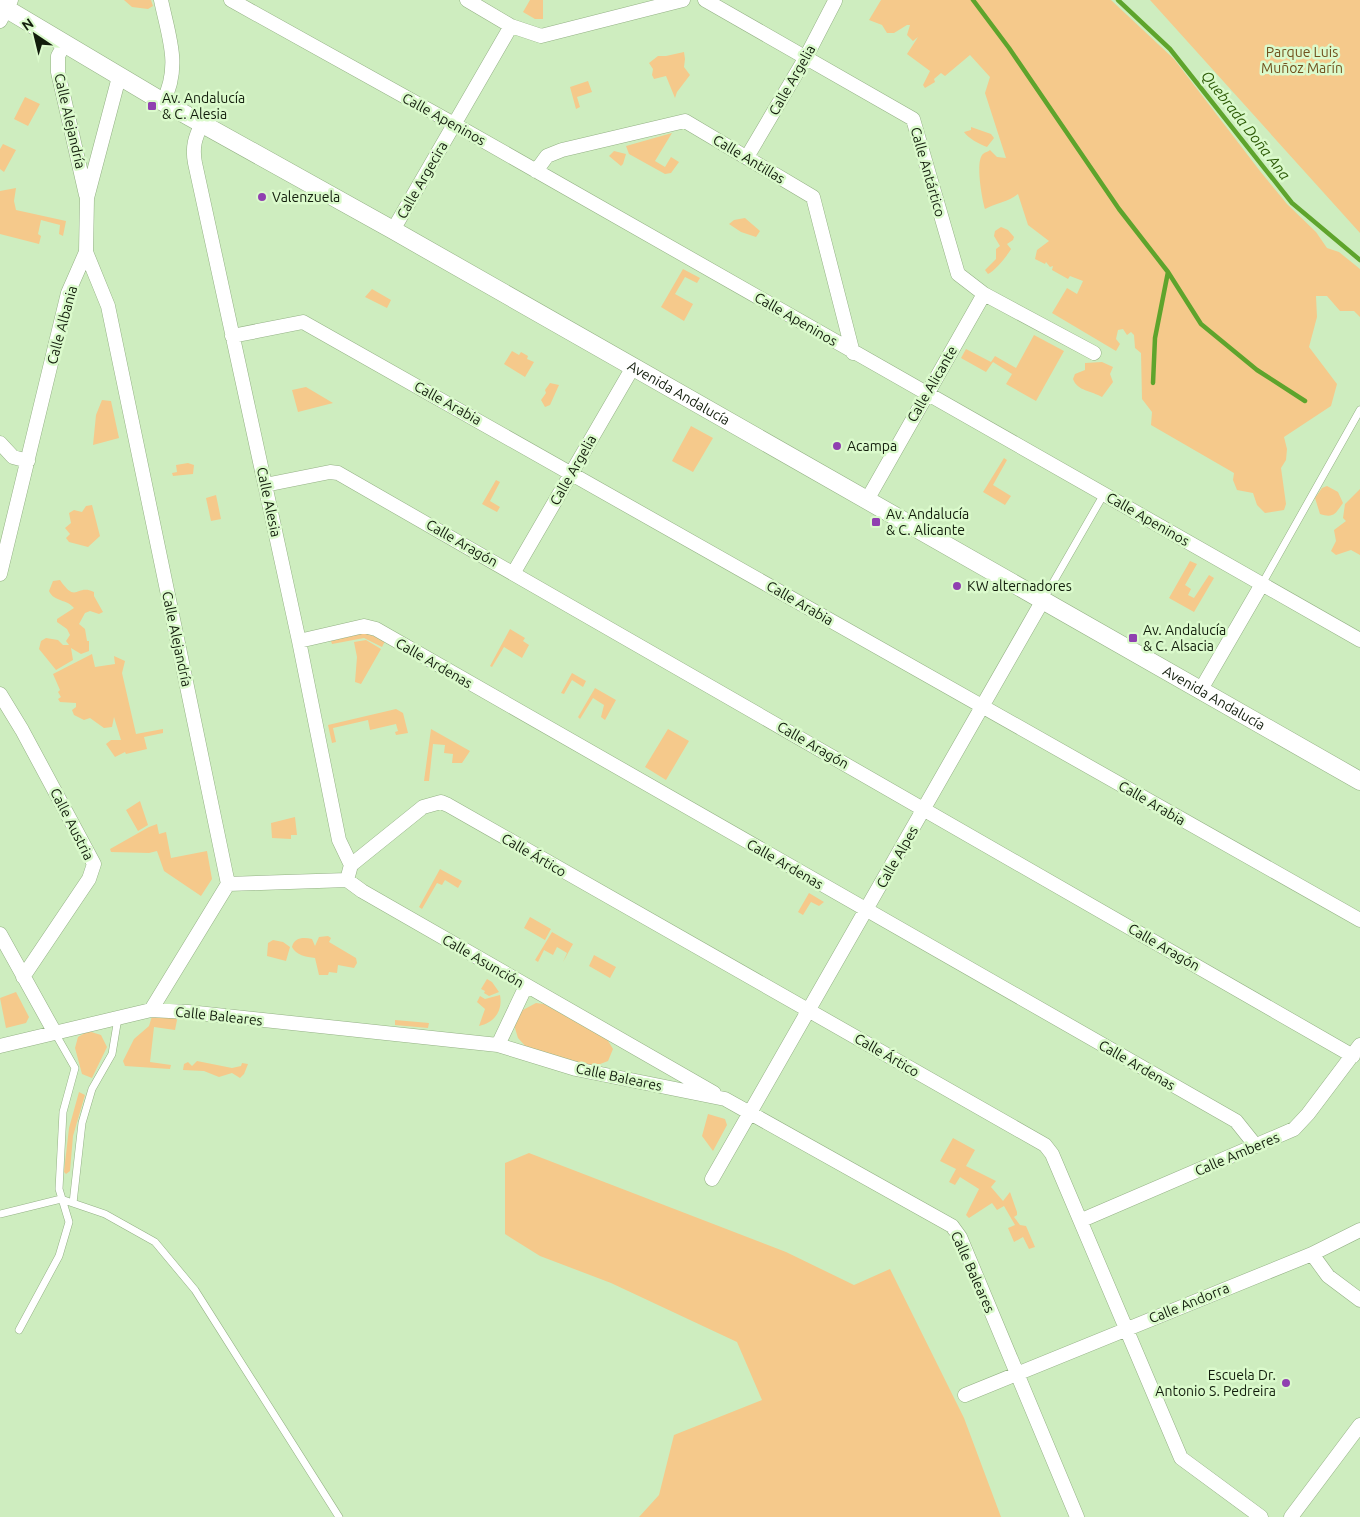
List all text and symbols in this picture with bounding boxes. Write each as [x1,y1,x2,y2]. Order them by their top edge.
north arrow [10,10,60,60]
text: N [19,15,36,34]
street label: Calle Argelia [765,42,819,118]
park label: Parque Luis Muñoz Marín [1261,44,1343,76]
water label: Quebrada Doña Ana [1197,67,1294,184]
street label: Calle Alejandría [51,72,89,170]
place label: Av. Andalucía & C. Alesia [162,90,245,122]
street label: Calle Apeninos [400,90,488,148]
marker: Av. Andalucía & C. Alesia [146,100,158,112]
street label: Calle Antártico [908,125,948,219]
street label: Calle Antillas [710,131,788,187]
street label: Calle Argecira [393,138,451,222]
place label: Valenzuela [272,189,340,205]
marker: Valenzuela [256,191,268,203]
street label: Calle Albania [44,284,80,366]
street label: Calle Apeninos [752,289,840,349]
street label: Calle Alicante [904,343,960,425]
street label: Avenida Andalucía [625,358,733,428]
street label: Calle Arabia [412,378,484,428]
street label: Calle Argelia [546,432,600,508]
place label: Acampa [847,438,897,454]
marker: Acampa [831,440,843,452]
street label: Calle Alesia [254,465,284,539]
street label: Calle Apeninos [1104,489,1192,549]
place label: Av. Andalucía & C. Alicante [886,506,969,538]
street label: Calle Aragón [423,516,501,570]
marker: Av. Andalucía & C. Alicante [870,516,882,528]
street label: Calle Arabia [764,577,836,629]
place label: KW alternadores [967,578,1072,594]
marker: KW alternadores [951,580,963,592]
street label: Calle Alejandría [159,590,195,688]
place label: Av. Andalucía & C. Alsacia [1143,622,1226,654]
marker: Av. Andalucía & C. Alsacia [1127,632,1139,644]
street label: Calle Ardenas [393,635,475,691]
street label: Avenida Andalucía [1160,663,1268,733]
street label: Calle Aragón [774,718,852,772]
street label: Calle Arabia [1116,777,1188,829]
street label: Calle Austria [47,785,97,863]
street label: Calle Alpes [873,823,921,891]
street label: Calle Ártico [499,829,570,880]
street label: Calle Ardenas [744,836,826,892]
street label: Calle Aragón [1125,920,1203,974]
street label: Calle Asunción [439,931,527,991]
street label: Calle Baleares [174,1003,264,1029]
street label: Calle Ártico [852,1029,923,1080]
street label: Calle Ardenas [1096,1037,1178,1093]
street label: Calle Baleares [574,1060,664,1094]
street label: Calle Amberes [1192,1129,1282,1179]
street label: Calle Baleares [948,1229,998,1315]
street label: Calle Andorra [1146,1280,1232,1326]
place label: Escuela Dr. Antonio S. Pedreira [1155,1367,1276,1399]
marker: Escuela Dr. Antonio S. Pedreira [1280,1377,1292,1389]

